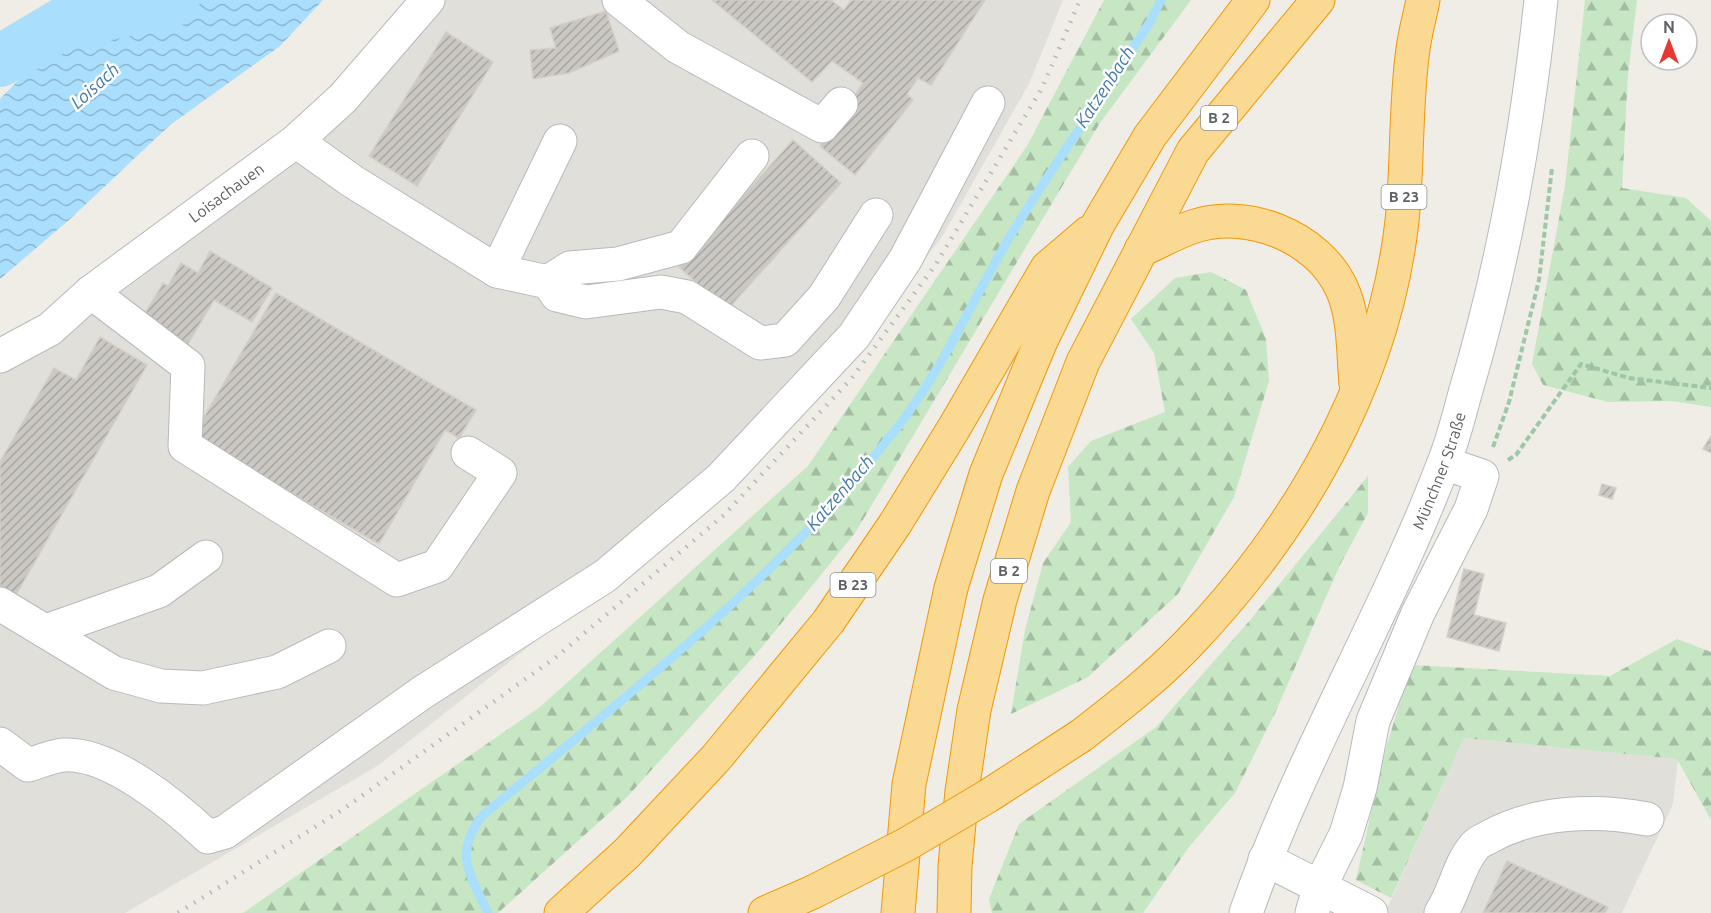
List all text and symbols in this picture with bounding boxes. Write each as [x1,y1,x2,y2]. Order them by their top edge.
north arrow [1639,12,1699,72]
text: N [1663,18,1675,36]
water label: Katzenbach [1071,42,1138,131]
water label: Loisach [66,58,123,112]
road number: B 2 [1201,106,1237,130]
street label: Loisachauen [185,159,267,226]
road number: B 23 [1382,185,1426,209]
street label: Münchner Straße [1409,410,1469,532]
water label: Katzenbach [801,451,877,534]
road number: B 2 [991,559,1027,583]
road number: B 23 [830,573,876,597]

